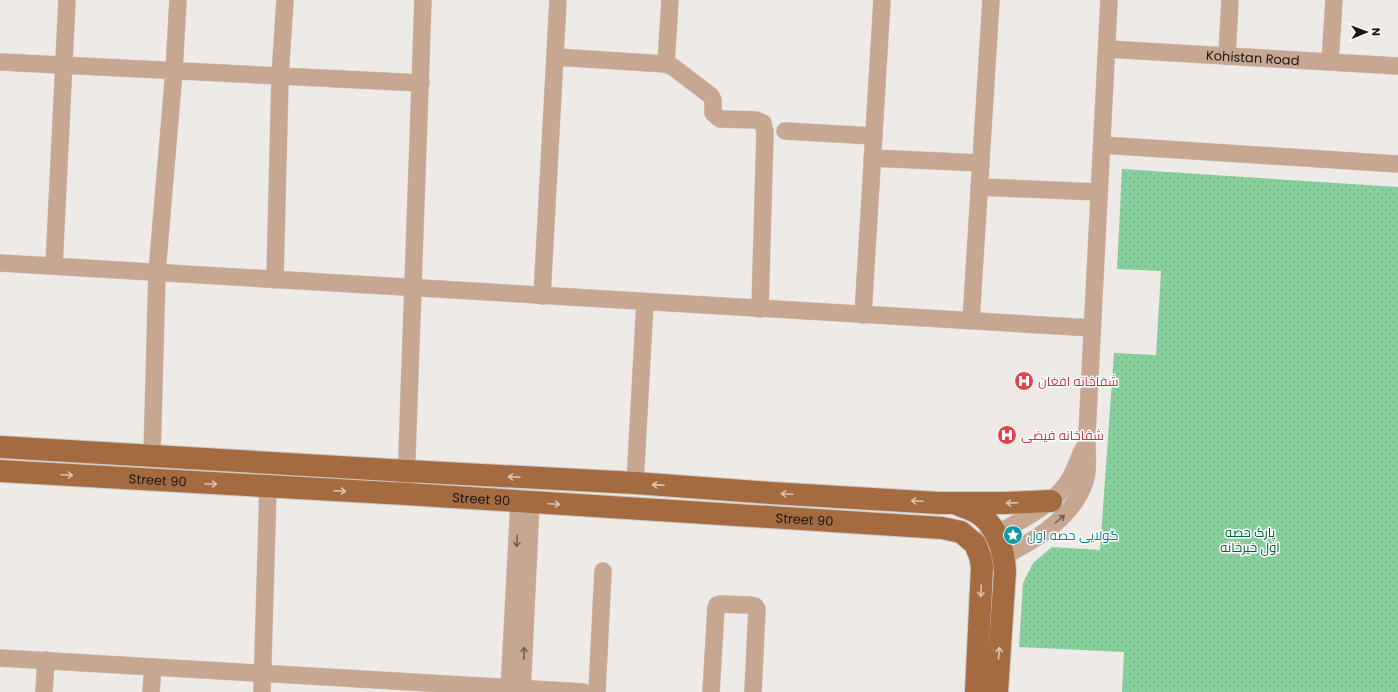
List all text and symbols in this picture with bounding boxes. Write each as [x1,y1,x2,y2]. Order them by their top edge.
north arrow [1346,12,1386,52]
text: N [1368,28,1384,36]
street label: Kohistan Road [1205,46,1300,70]
hospital icon: شفاخانه افغان [1013,370,1035,392]
place label: شفاخانه افغان [1038,372,1119,391]
hospital icon: شفاخانه فیضی [996,424,1018,446]
place label: شفاخانه فیضی [1021,426,1104,445]
street label: Street 90 [128,469,187,492]
one-way arrow [60,472,73,479]
one-way arrow [508,474,521,481]
one-way arrow [204,480,217,487]
one-way arrow [652,481,665,488]
one-way arrow [333,487,346,495]
street label: Street 90 [452,488,511,511]
one-way arrow [781,490,794,498]
one-way arrow [911,498,924,505]
one-way arrow [1006,499,1019,507]
one-way arrow [547,501,560,508]
street label: Street 90 [775,508,834,531]
one-way arrow [1054,515,1065,524]
park label: پارک حصه اول خیرخانه [1220,523,1280,557]
place icon: گولایی حصه اول [1002,524,1024,546]
place label: گولایی حصه اول [1027,526,1119,545]
one-way arrow [514,534,521,547]
one-way arrow [977,584,984,597]
one-way arrow [520,647,527,660]
one-way arrow [996,647,1003,660]

